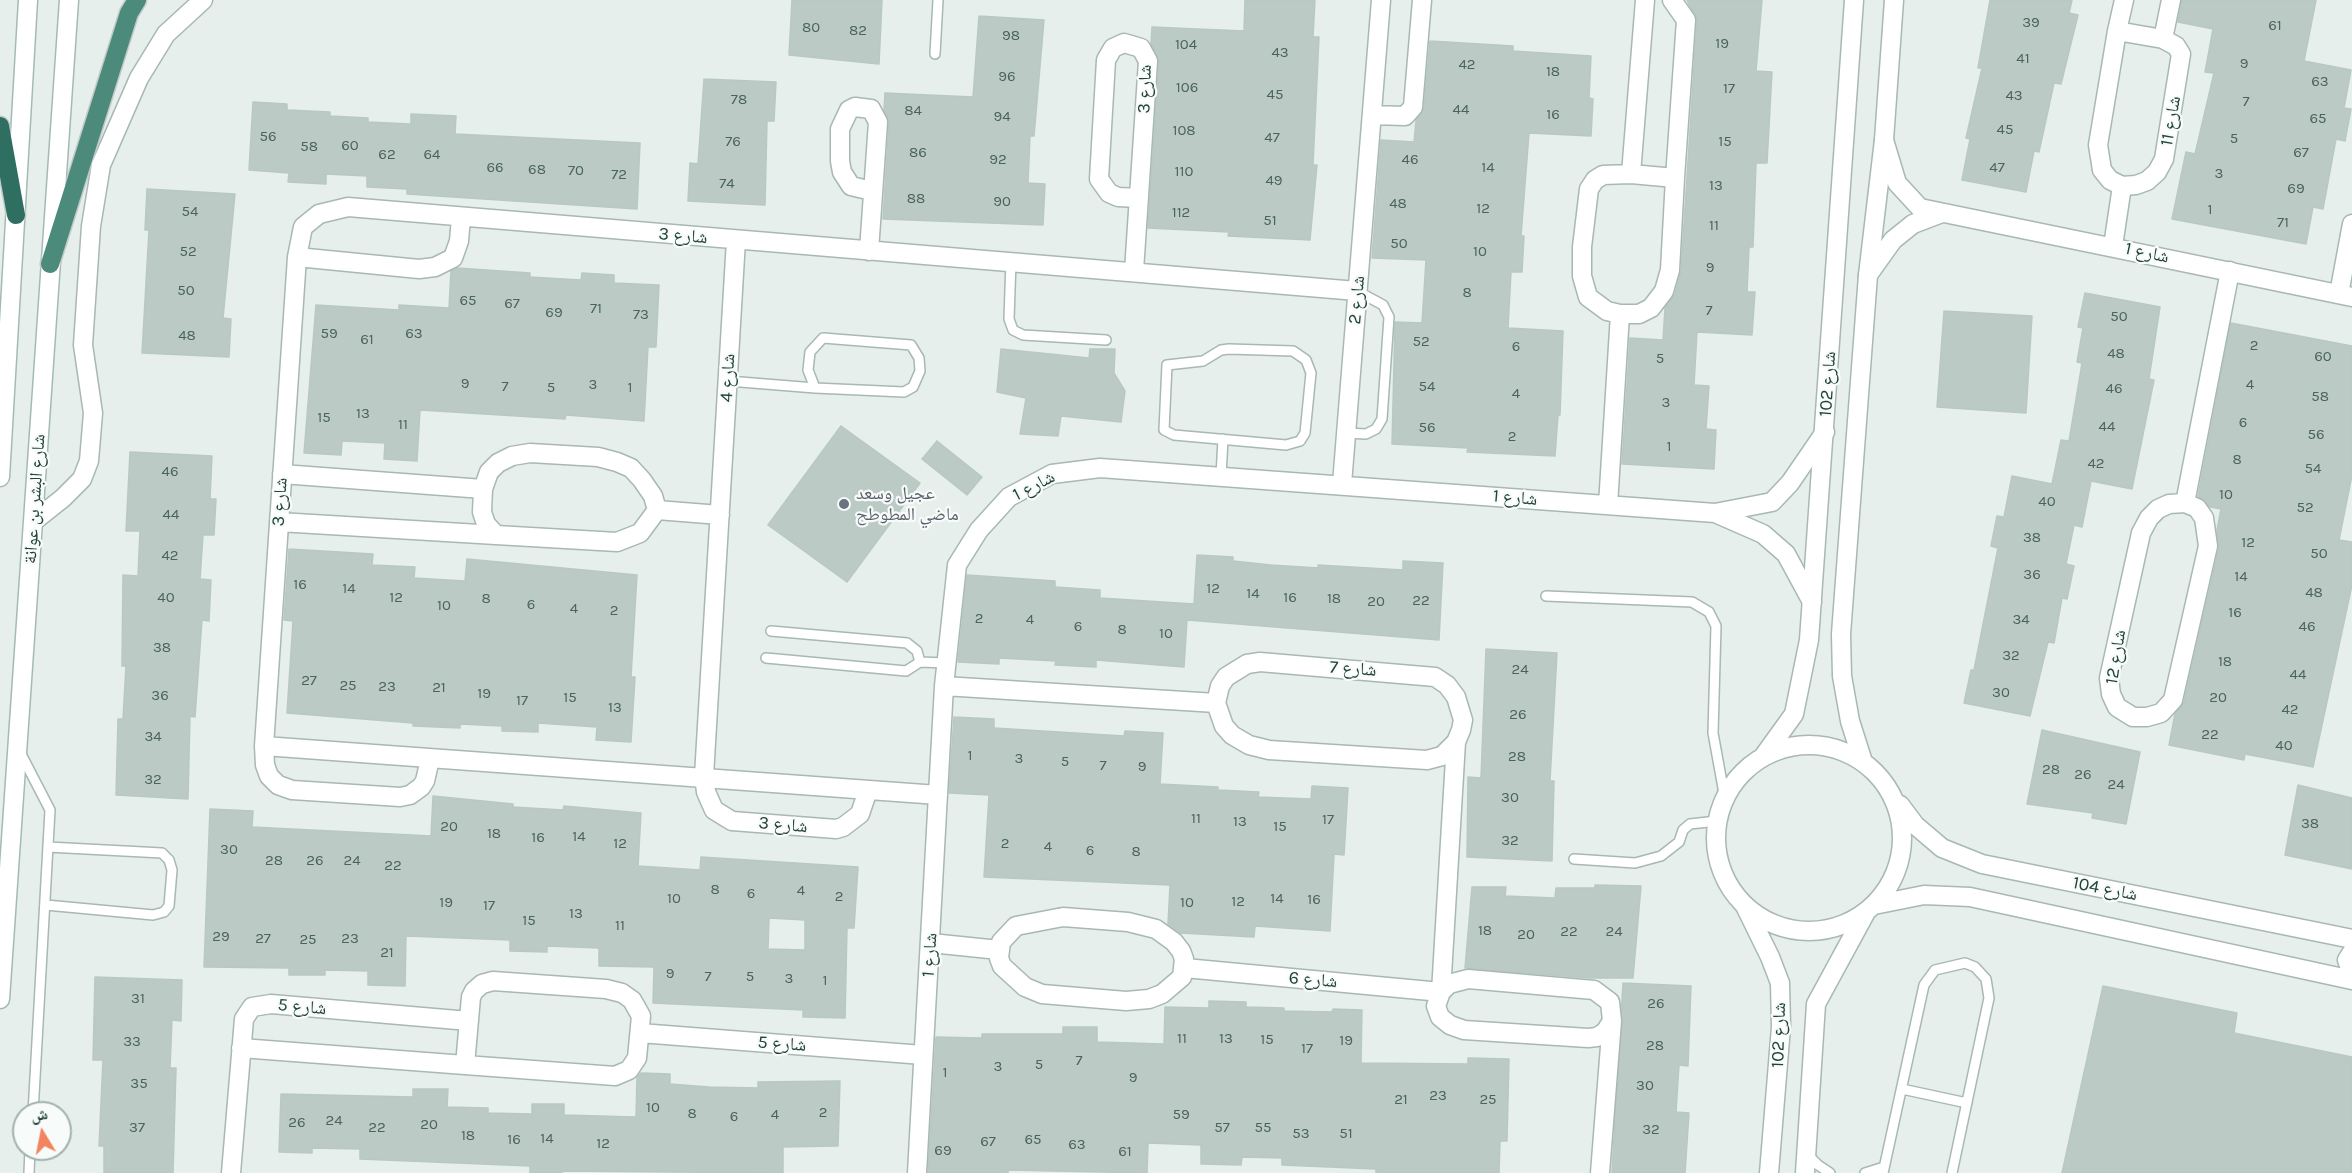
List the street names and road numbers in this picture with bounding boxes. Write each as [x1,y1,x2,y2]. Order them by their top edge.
street label: شارع 3 [1133,64,1157,114]
street label: شارع 11 [2156,94,2186,148]
street label: شارع 3 [658,223,708,249]
street label: شارع 1 [2123,238,2171,268]
street label: شارع 2 [1344,275,1370,325]
street label: شارع 102 [1815,351,1841,417]
street label: شارع 4 [716,353,740,403]
street label: شارع البشر بن عوانة [20,433,50,565]
street label: شارع 1 [1009,466,1059,506]
street label: شارع 3 [268,477,292,527]
street label: شارع 1 [1492,485,1538,511]
street label: شارع 12 [2101,628,2131,686]
street label: شارع 7 [1329,657,1377,681]
street label: شارع 3 [758,812,808,838]
street label: شارع 104 [2071,872,2139,906]
street label: شارع 1 [918,932,942,978]
street label: شارع 6 [1288,967,1338,993]
street label: شارع 5 [277,994,327,1020]
street label: شارع 102 [1767,1002,1791,1068]
street label: شارع 5 [757,1032,807,1056]

